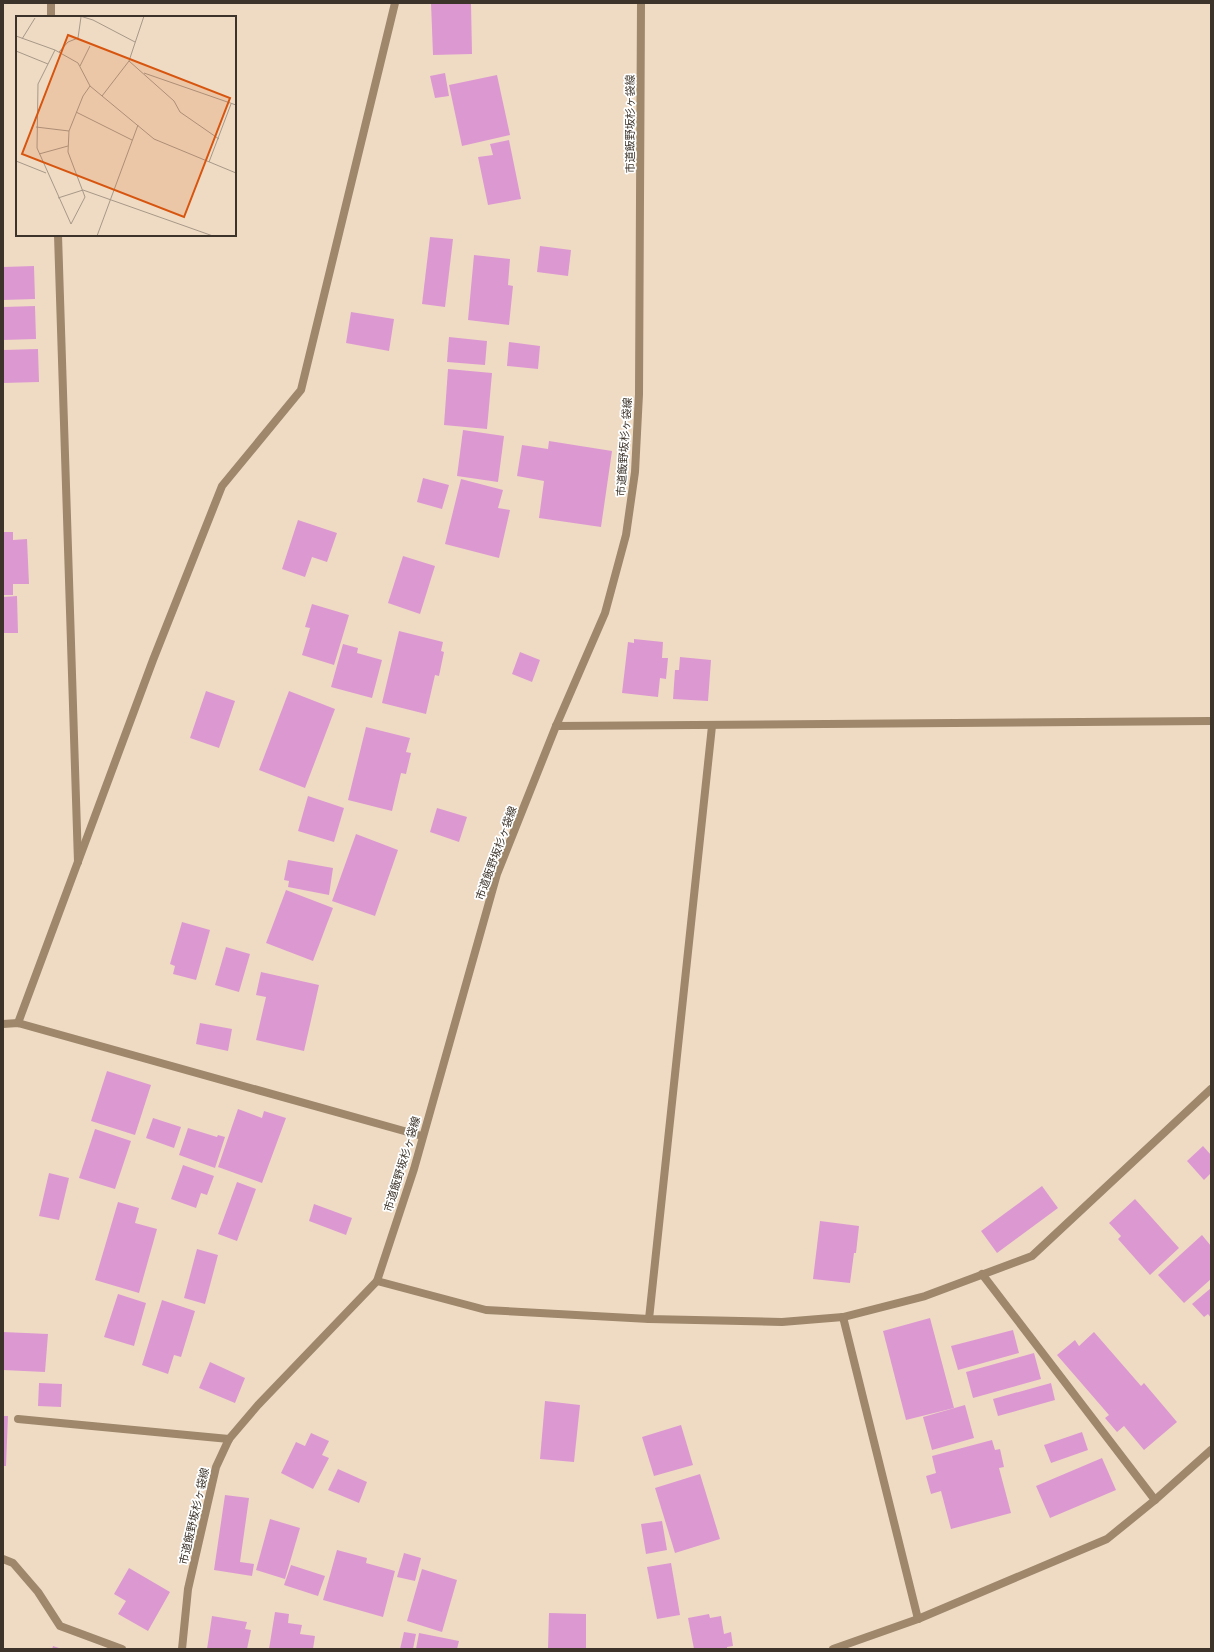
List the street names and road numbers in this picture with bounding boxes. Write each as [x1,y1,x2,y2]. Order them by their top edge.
street label: 市道飯野坂杉ヶ袋線 [624,75,637,174]
street label: 市道飯野坂杉ヶ袋線 [615,397,634,497]
street label: 市道飯野坂杉ヶ袋線 [473,804,520,902]
street label: 市道飯野坂杉ヶ袋線 [382,1115,423,1213]
street label: 市道飯野坂杉ヶ袋線 [177,1466,212,1566]

